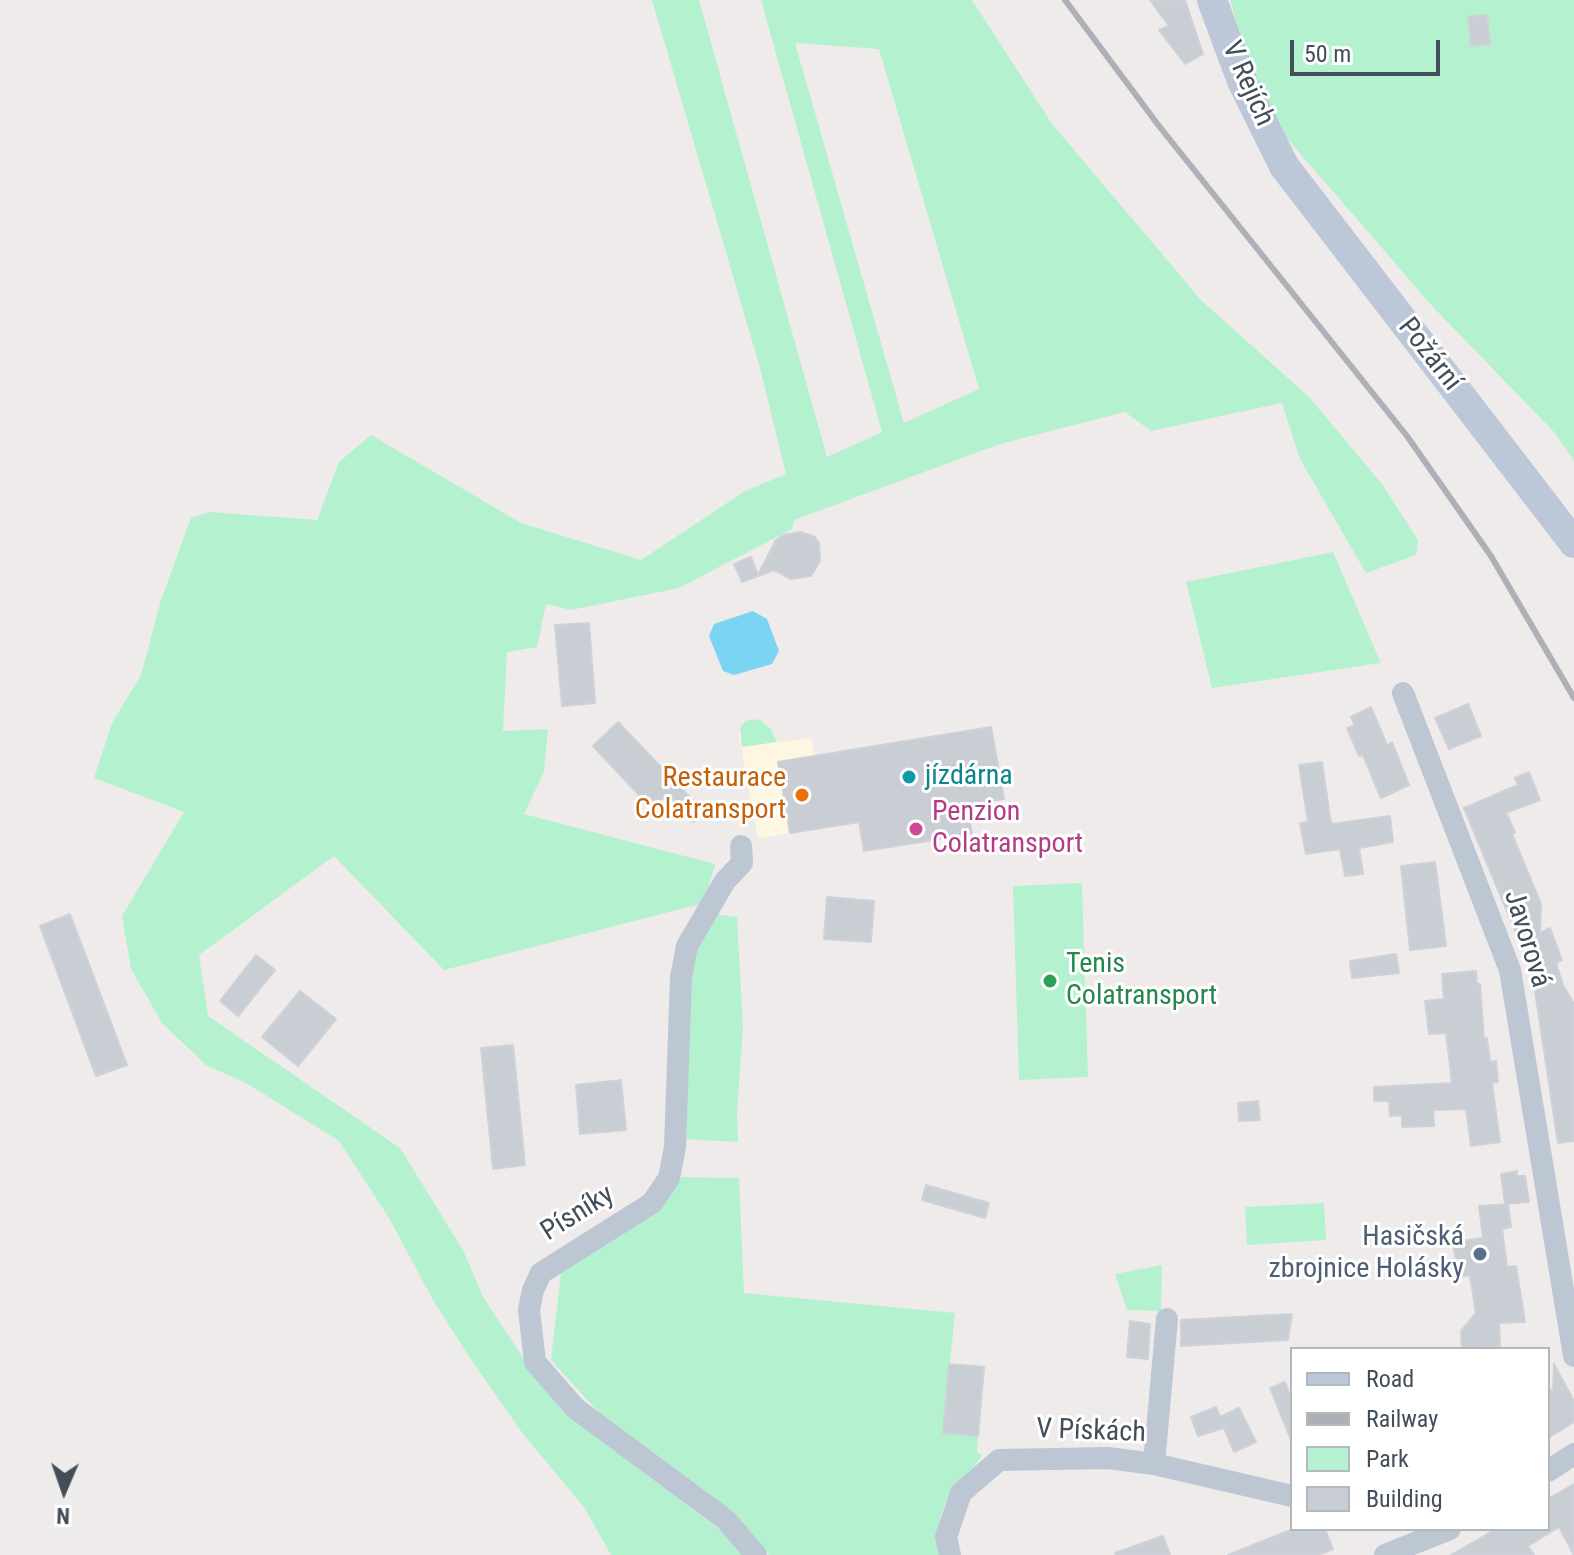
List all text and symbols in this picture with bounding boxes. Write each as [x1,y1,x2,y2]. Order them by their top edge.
scale bar [1294,24,1444,74]
street label: V Rejích [1213,36,1281,132]
text: 50 m [1304,40,1351,68]
street label: Požární [1390,312,1468,398]
place label: jízdárna [925,760,1013,794]
place label: Restaurace Colatransport [635,762,786,828]
marker: jízdárna [900,768,918,786]
marker: Restaurace Colatransport [793,786,811,804]
place label: Penzion Colatransport [932,796,1083,862]
marker: Penzion Colatransport [907,820,925,838]
street label: Javorová [1495,886,1557,992]
place label: Tenis Colatransport [1066,948,1217,1014]
marker: Tenis Colatransport [1041,972,1059,990]
street label: Písníky [535,1179,621,1249]
place label: Hasičská zbrojnice Holásky [1269,1221,1464,1287]
marker: Hasičská zbrojnice Holásky [1471,1245,1489,1263]
legend [1290,1347,1550,1531]
text: Road [1366,1365,1414,1393]
text: Railway [1366,1405,1438,1433]
street label: V Pískách [1036,1413,1146,1451]
text: Park [1366,1445,1409,1473]
north arrow [24,1451,104,1531]
text: Building [1366,1485,1443,1513]
text: N [56,1503,70,1528]

